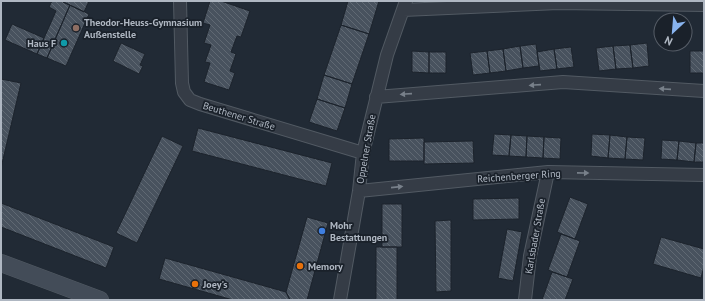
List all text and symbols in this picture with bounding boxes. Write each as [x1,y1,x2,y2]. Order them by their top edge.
north arrow [653,12,693,52]
place label: Theodor-Heuss-Gymnasium Außenstelle [84,16,202,41]
marker: Theodor-Heuss-Gymnasium Außenstelle [71,23,81,33]
text: N [662,33,675,49]
place label: Haus F [27,37,56,50]
marker: Haus F [59,38,69,48]
one-way arrow [529,81,541,88]
one-way arrow [659,85,671,92]
one-way arrow [400,91,412,98]
street label: Beuthener Straße [201,99,277,133]
street label: Oppelner Straße [353,113,379,185]
street label: Reichenberger Ring [477,167,561,185]
one-way arrow [577,170,590,176]
one-way arrow [391,184,403,190]
street label: Karlsbader Straße [522,197,548,275]
place label: Mohr Bestattungen [330,219,387,244]
marker: Mohr Bestattungen [317,226,327,236]
place label: Memory [308,260,343,273]
marker: Memory [295,261,305,271]
place label: Joey's [202,278,227,291]
marker: Joey's [190,279,200,289]

